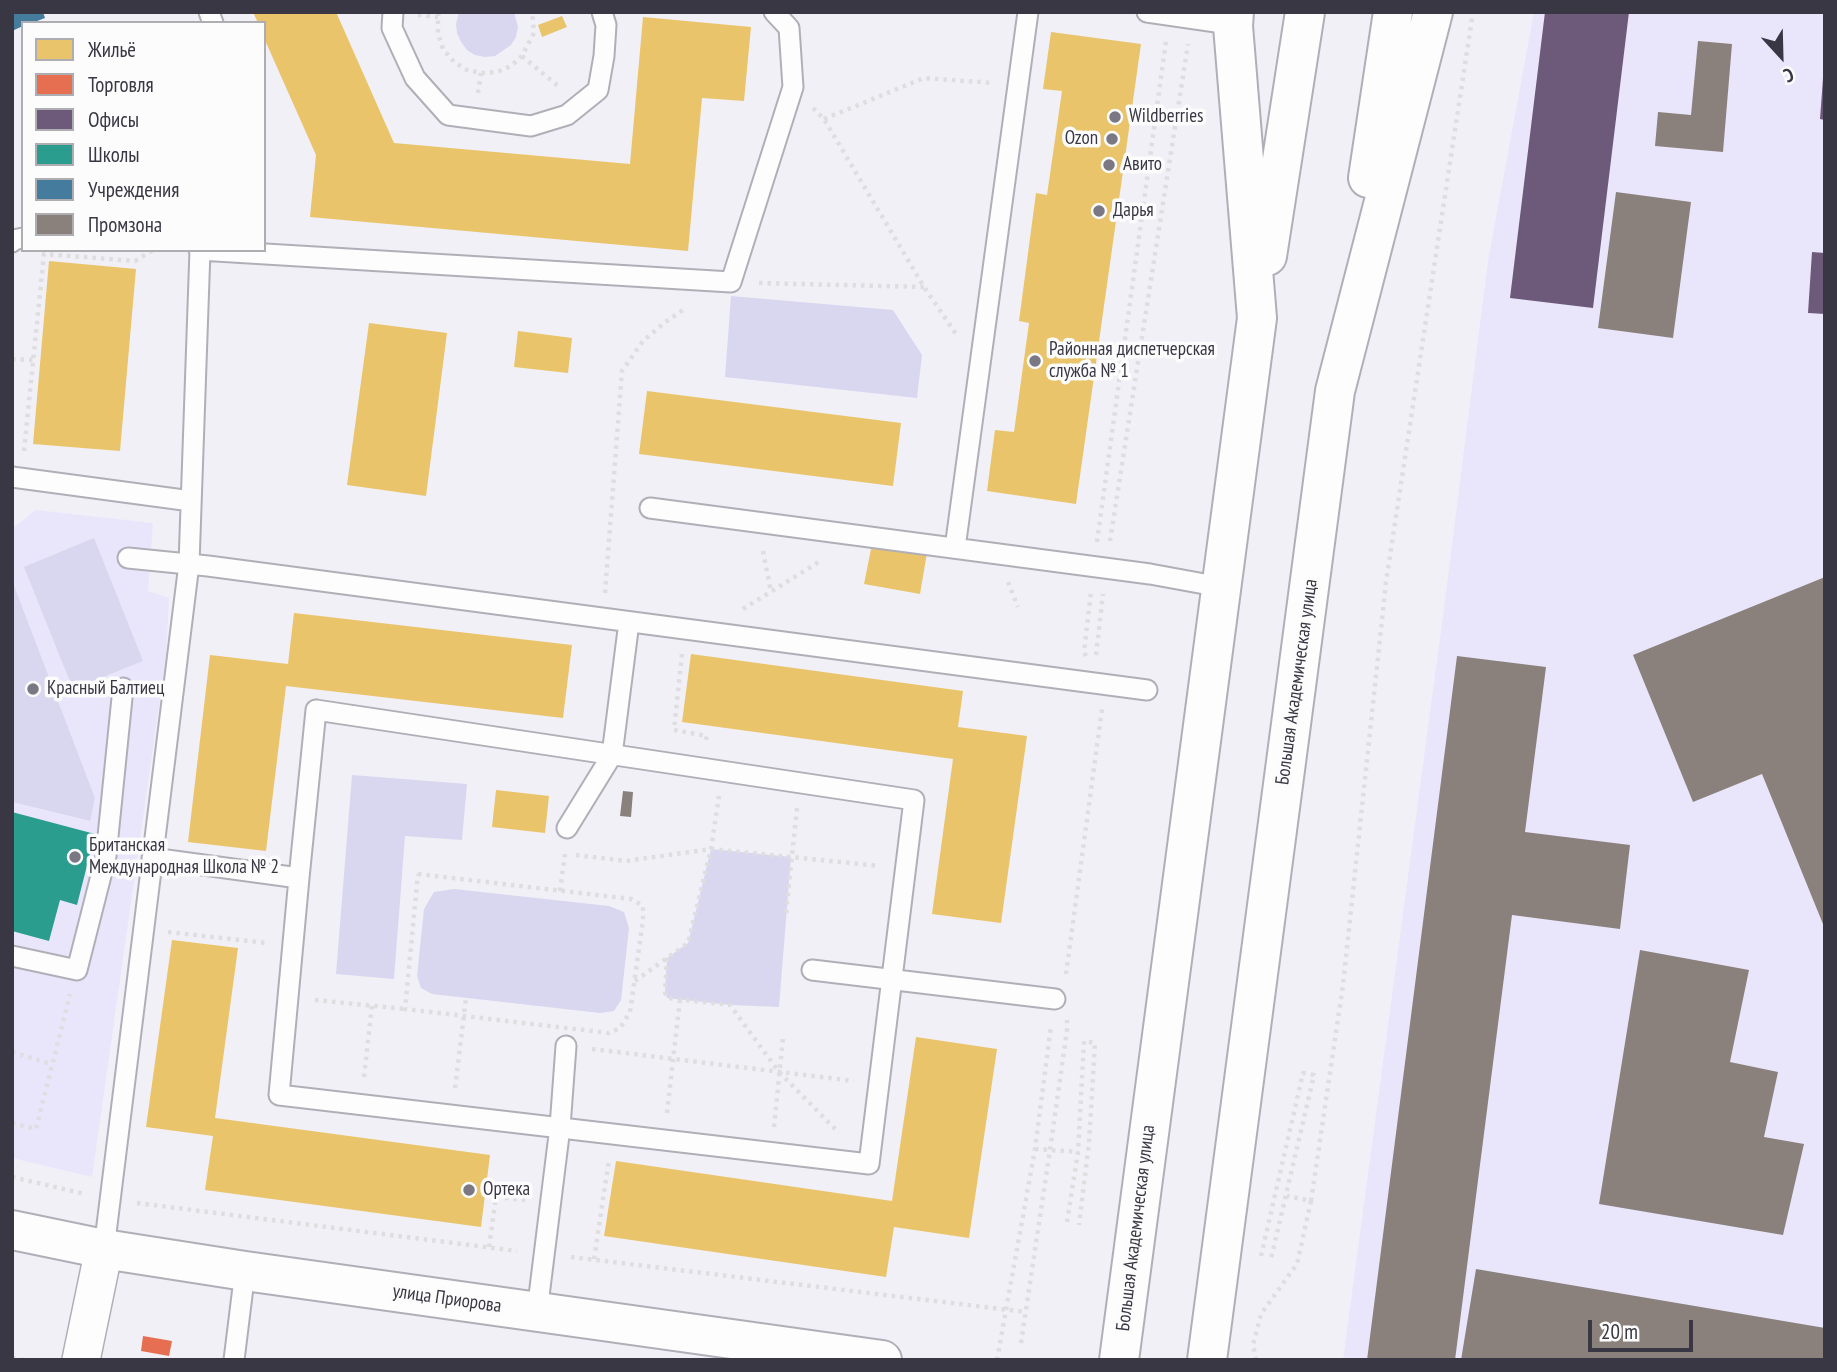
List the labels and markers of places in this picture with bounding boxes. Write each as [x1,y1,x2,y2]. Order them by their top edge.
place label: Wildberries [1129,106,1203,128]
marker: Wildberries [1107,109,1123,125]
place label: Ozon [1065,128,1098,150]
marker: Ozon [1104,131,1120,147]
place label: Авито [1123,154,1162,176]
marker: Авито [1101,157,1117,173]
place label: Дарья [1113,200,1154,222]
marker: Дарья [1091,203,1107,219]
place label: Районная диспетчерская служба № 1 [1049,339,1215,383]
marker: Районная диспетчерская служба № 1 [1027,353,1043,369]
place label: Красный Балтиец [47,678,164,700]
marker: Красный Балтиец [25,681,41,697]
place label: Британская Международная Школа № 2 [89,835,279,879]
marker: Британская Международная Школа № 2 [67,849,83,865]
place label: Ортека [483,1179,530,1201]
marker: Ортека [461,1182,477,1198]

